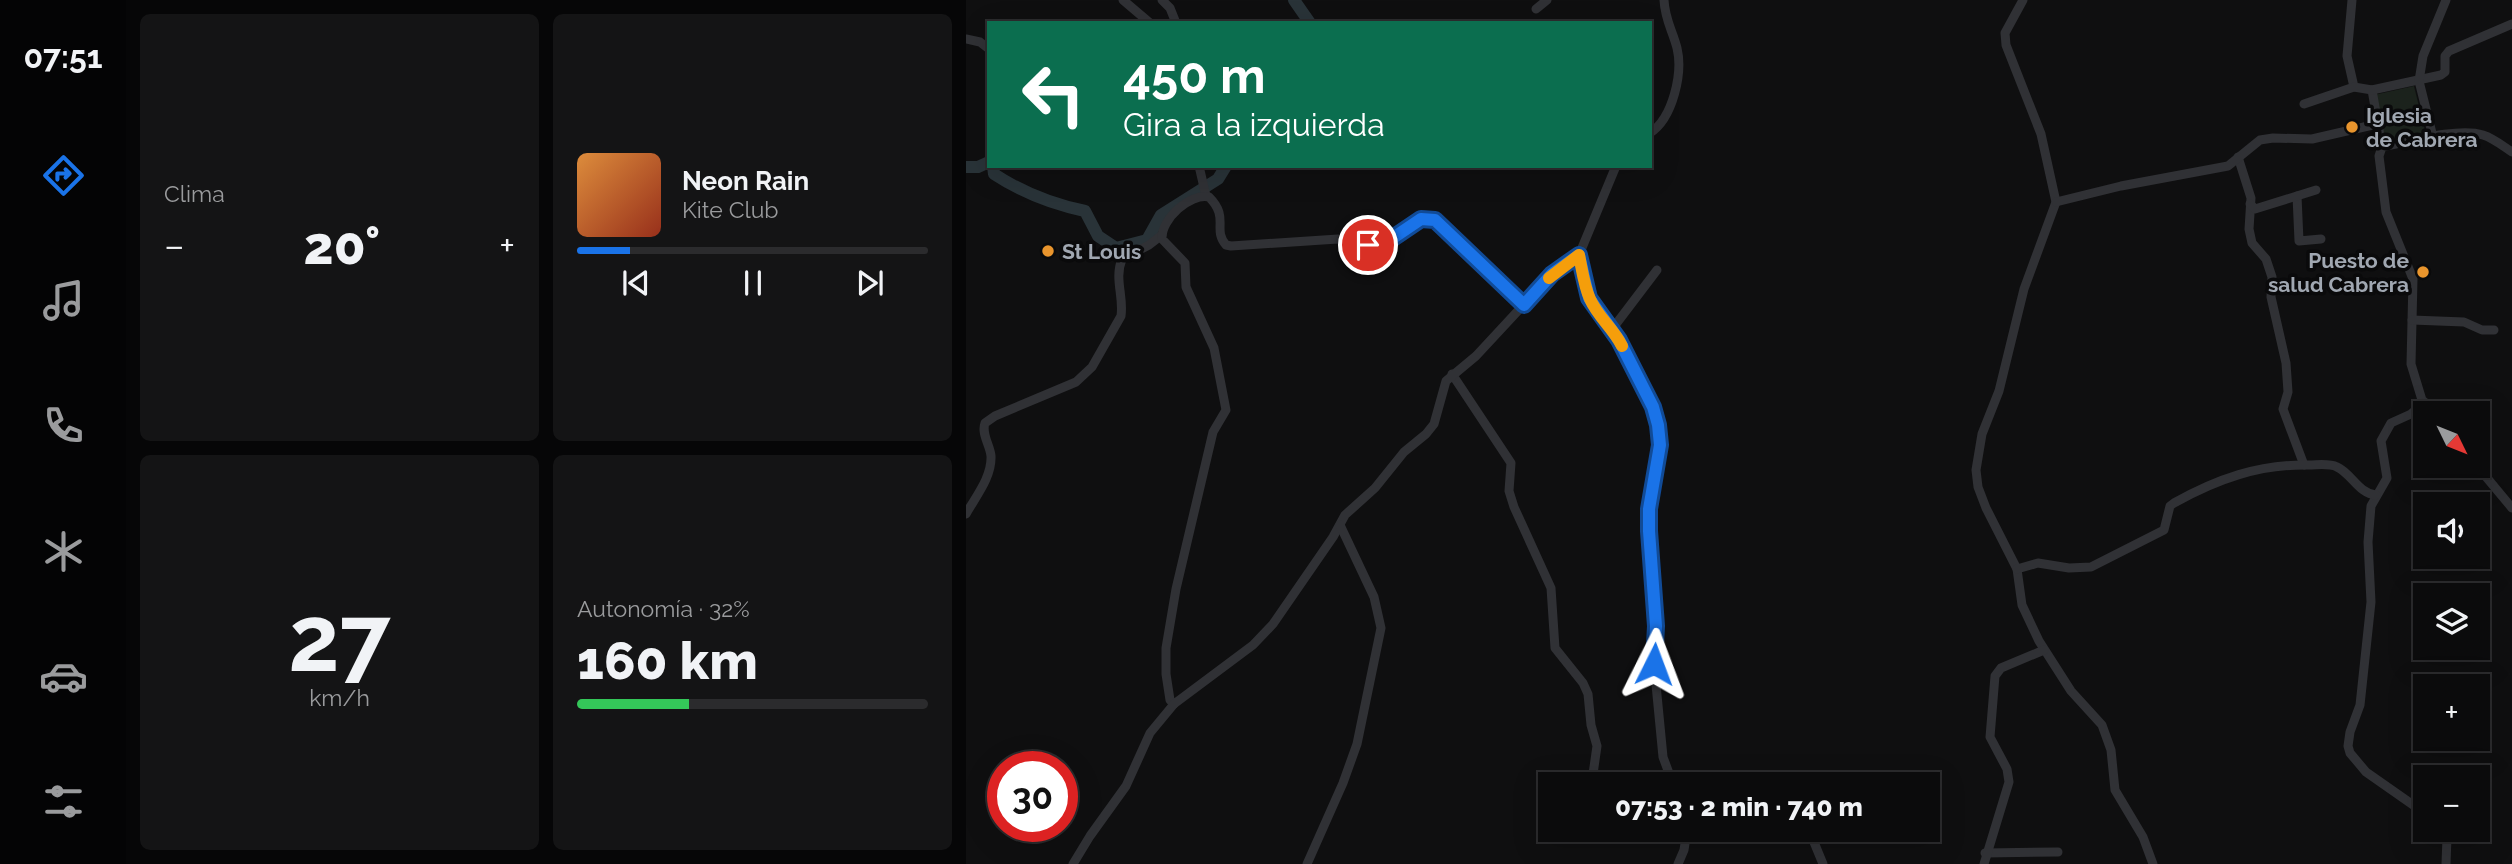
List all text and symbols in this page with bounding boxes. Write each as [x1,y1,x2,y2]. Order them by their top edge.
text: 07:51 [23,38,103,75]
text: 450 m [1123,47,1266,104]
icon: left [1008,49,1099,140]
place label: Iglesia de Cabrera [2366,103,2478,152]
text: Gira a la izquierda [1123,106,1385,143]
marker: Iglesia de Cabrera [2344,119,2360,135]
icon: directions [39,151,88,200]
text: Neon Rain [682,166,809,196]
text: Clima [164,180,225,207]
text: Kite Club [682,196,779,223]
text: 20° [304,215,380,276]
pin [1338,215,1398,275]
text: − [164,223,184,268]
text: + [499,223,515,268]
icon: arrive [1349,226,1387,264]
place label: St Louis [1062,239,1141,264]
marker: St Louis [1040,243,1056,259]
place label: Puesto de salud Cabrera [2268,248,2409,297]
icon: previous [617,264,655,302]
icon: pause [734,264,772,302]
icon: next [851,264,889,302]
marker: Puesto de salud Cabrera [2415,264,2431,280]
icon: music [39,276,88,325]
icon: phone [39,401,88,450]
north arrow [2413,401,2490,478]
map controls [2413,401,2490,842]
button: sound [2413,492,2490,569]
icon: climate [39,527,88,576]
button: layers [2413,583,2490,660]
text: 27 [288,585,391,692]
text: Autonomía · 32% [577,595,750,622]
position arrow [1617,627,1691,701]
text: 160 km [577,630,758,691]
icon: car [39,652,88,701]
button: + [2413,674,2490,751]
text: km/h [309,684,370,711]
speed limit sign: 30 [987,751,1078,842]
button: − [2413,765,2490,842]
icon: filters [39,777,88,826]
text: 07:53 · 2 min · 740 m [1615,792,1863,822]

